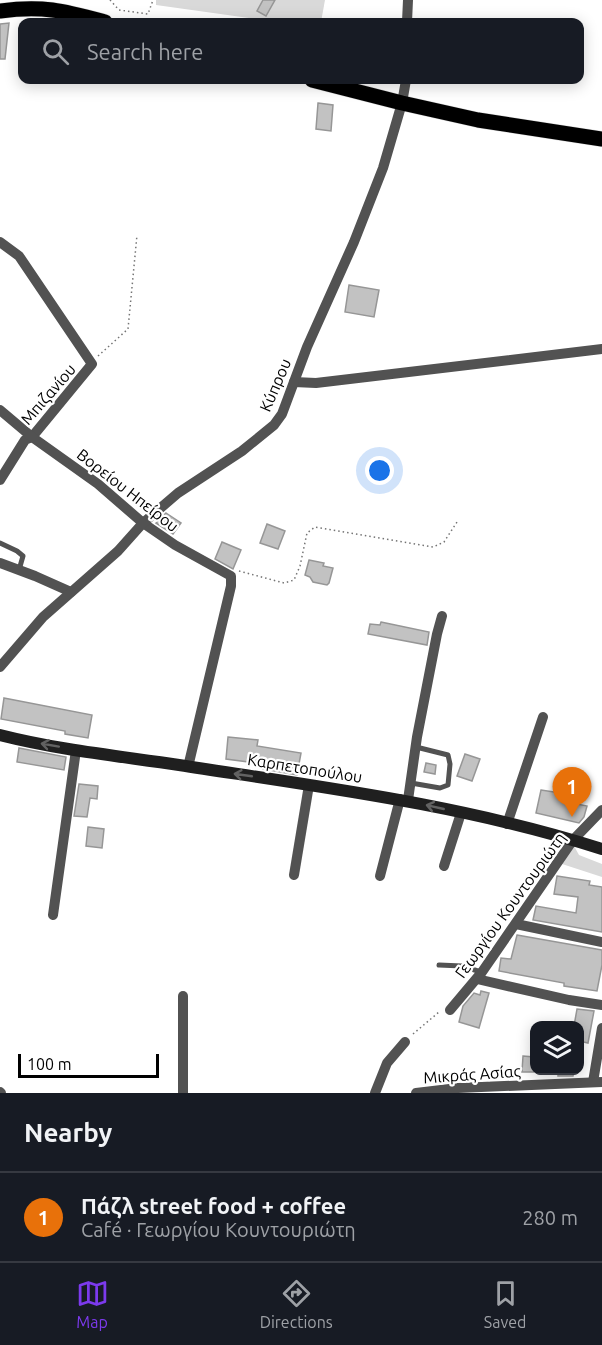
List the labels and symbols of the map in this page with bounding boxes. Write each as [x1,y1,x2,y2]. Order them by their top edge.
street label: Κύπρου [256,356,294,414]
street label: Μπιζανίου [17,360,80,429]
street label: Βορείου Ηπείρου [74,445,182,535]
your location [365,456,394,485]
one-way arrow [40,739,60,750]
street label: Καρπετοπούλου [246,750,364,786]
pin: 1 [552,768,592,817]
one-way arrow [233,769,253,780]
one-way arrow [426,800,445,812]
street label: Γεωργίου Κουντουριώτη [451,829,569,981]
scale bar [18,1051,159,1078]
street label: Μικράς Ασίας [423,1062,521,1087]

